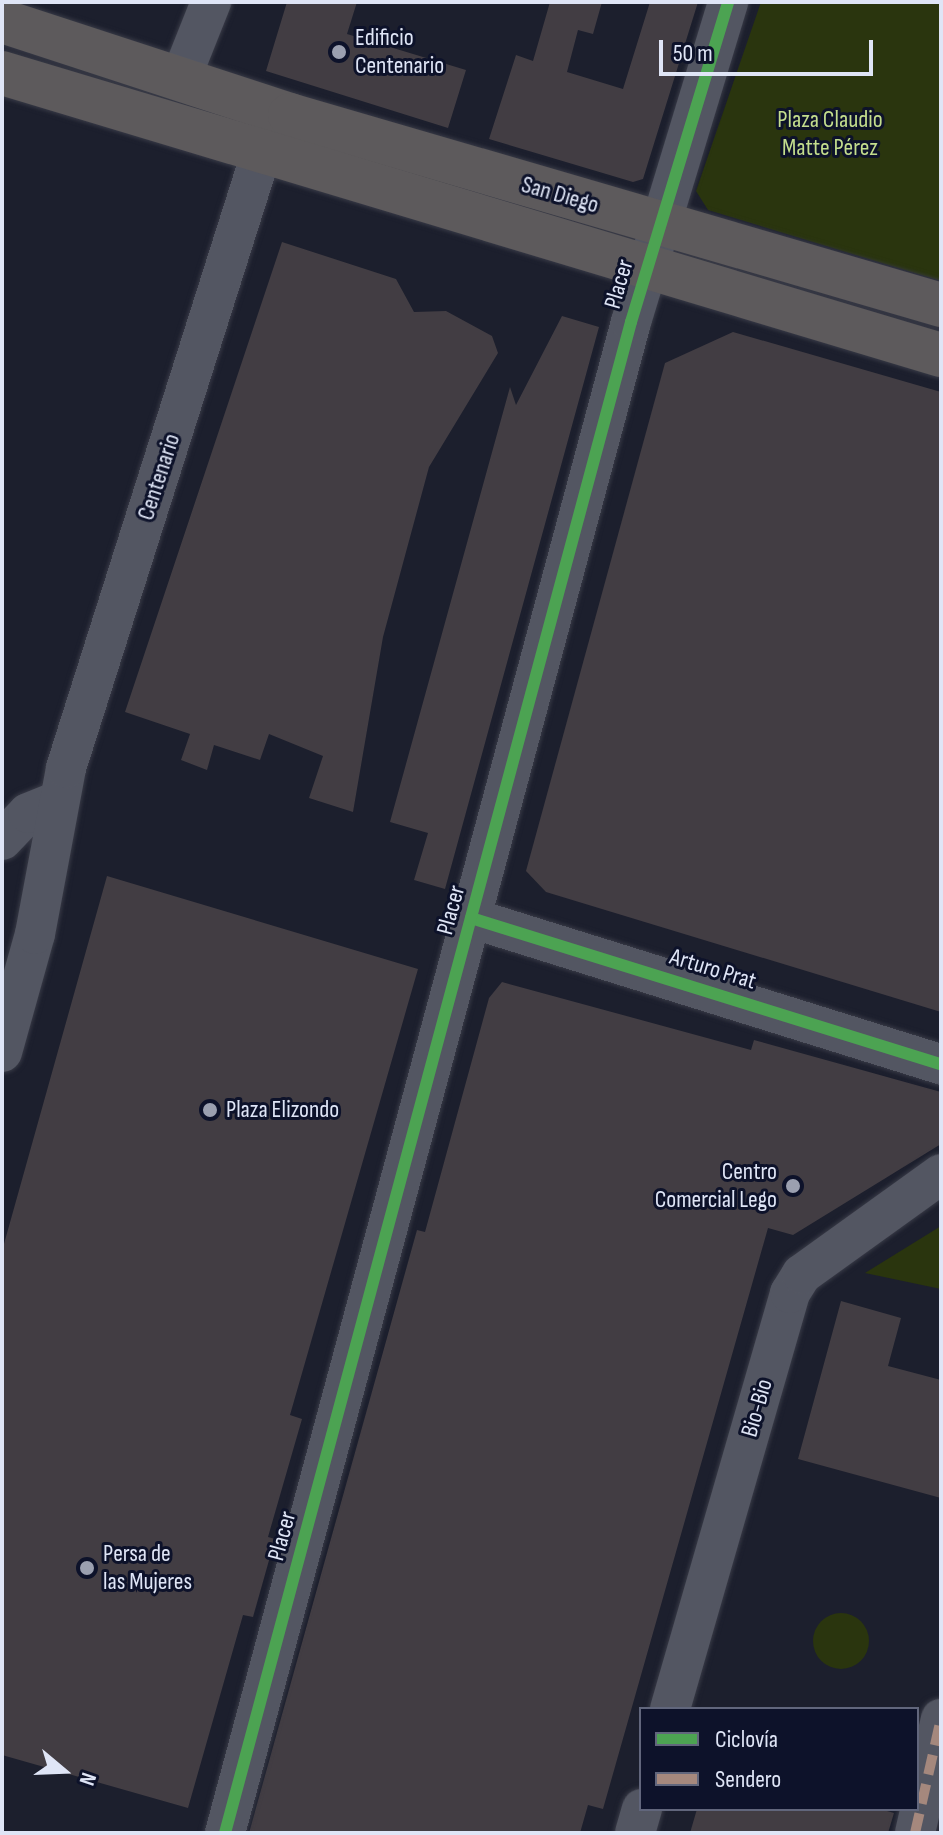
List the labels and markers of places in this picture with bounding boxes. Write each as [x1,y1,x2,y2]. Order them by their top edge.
place label: Edificio Centenario [355,24,444,80]
marker: Edificio Centenario [330,43,348,61]
place label: Plaza Elizondo [226,1096,339,1124]
marker: Plaza Elizondo [201,1101,219,1119]
place label: Centro Comercial Lego [655,1158,777,1214]
marker: Centro Comercial Lego [784,1177,802,1195]
place label: Persa de las Mujeres [103,1540,192,1596]
marker: Persa de las Mujeres [78,1559,96,1577]

